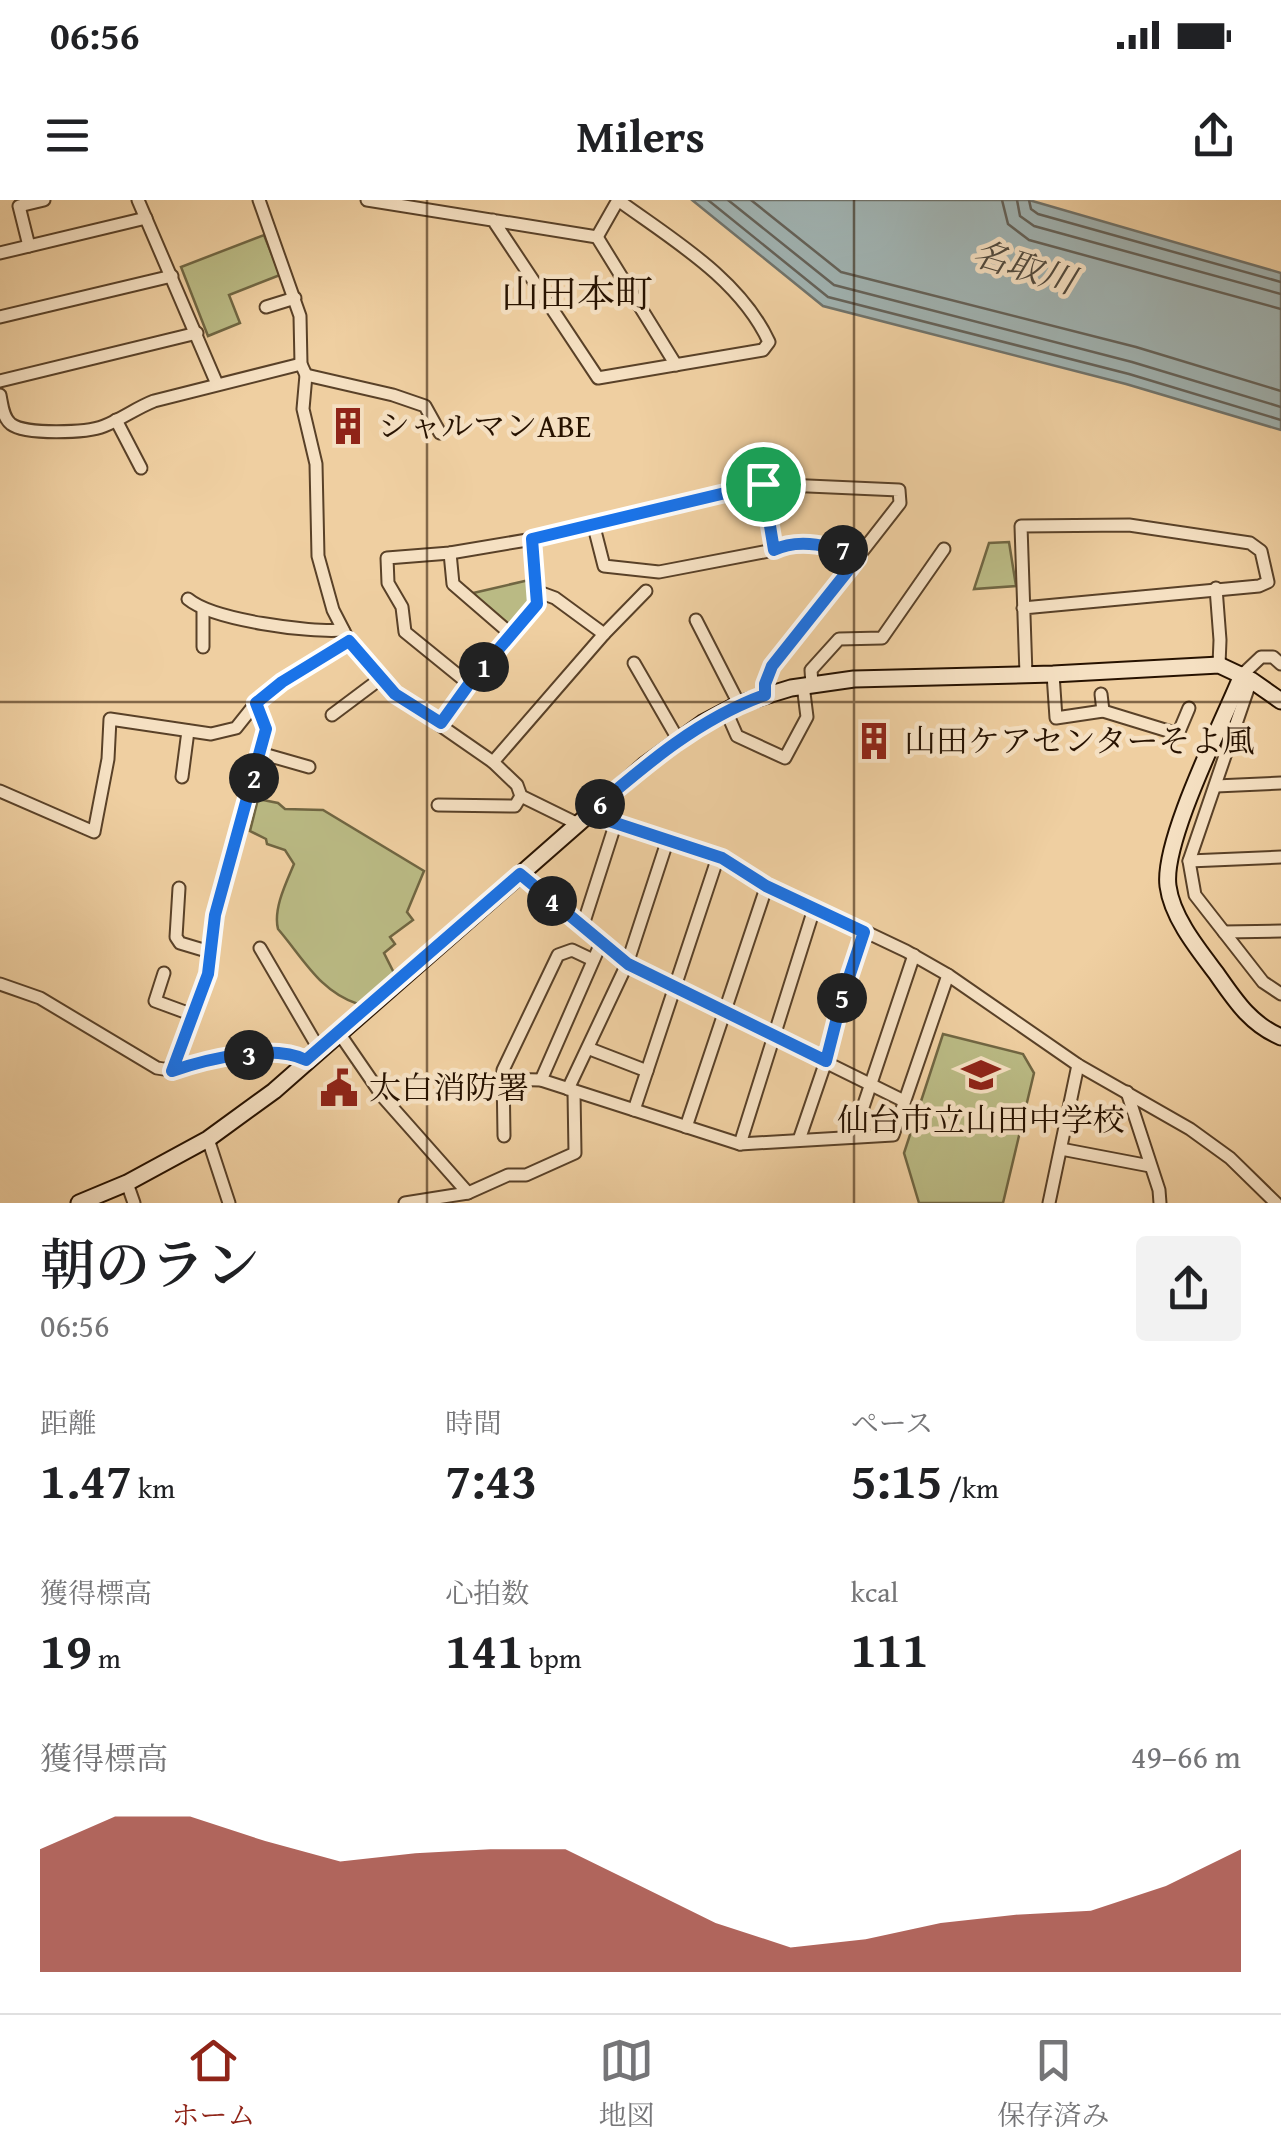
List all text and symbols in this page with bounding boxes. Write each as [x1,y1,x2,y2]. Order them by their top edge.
text: 06:56 [50,7,140,63]
text: Milers [576,103,705,168]
icon: menu [40,108,95,163]
icon: share [1186,108,1241,163]
water label: 名取川 [966,227,1086,307]
district label: 山田本町 [501,265,653,321]
place label: シャルマンABE [378,402,591,449]
building icon: シャルマンABE [327,405,369,447]
pin [721,442,806,527]
icon: arrive [736,457,791,512]
pin: 7 [818,525,868,575]
text: 7 [836,529,850,570]
pin: 1 [459,642,509,692]
text: 1 [477,646,491,687]
place label: 山田ケアセンターそよ風 [904,717,1254,764]
building icon: 山田ケアセンターそよ風 [853,720,895,762]
pin: 2 [229,753,279,803]
text: 2 [247,757,261,798]
pin: 6 [575,779,625,829]
text: 6 [593,783,607,824]
pin: 4 [527,876,577,926]
text: 4 [545,880,559,921]
pin: 5 [817,973,867,1023]
text: 5 [835,977,849,1018]
pin: 3 [224,1030,274,1080]
text: 3 [242,1034,256,1075]
school or university icon: 仙台市立山田中学校 [960,1054,1002,1096]
place label: 太白消防署 [369,1064,529,1111]
public building icon: 太白消防署 [318,1067,360,1109]
place label: 仙台市立山田中学校 [837,1096,1125,1143]
text: 朝のラン [40,1224,260,1304]
button: share [1136,1236,1241,1341]
text: 06:56 [40,1302,109,1349]
text: 距離 [40,1402,96,1443]
text: 時間 [445,1402,501,1443]
text: ペース [851,1402,933,1443]
text: 1.47 [40,1443,132,1516]
text: 7:43 [445,1443,537,1516]
text: 5:15 [851,1443,943,1516]
text: km [132,1467,175,1508]
text: /km [943,1467,999,1508]
text: kcal [851,1571,898,1612]
text: 獲得標高 [40,1572,152,1613]
text: 心拍数 [445,1572,529,1613]
text: 111 [851,1612,928,1685]
text: 19 [40,1613,92,1686]
text: 141 [445,1613,523,1686]
text: m [92,1637,121,1678]
text: bpm [523,1637,582,1678]
text: 49–66 m [1131,1733,1241,1780]
text: 獲得標高 [40,1735,168,1782]
tab: ホーム [171,2033,256,2135]
tab: 地図 [598,2033,655,2135]
tab: 保存済み [997,2033,1110,2135]

